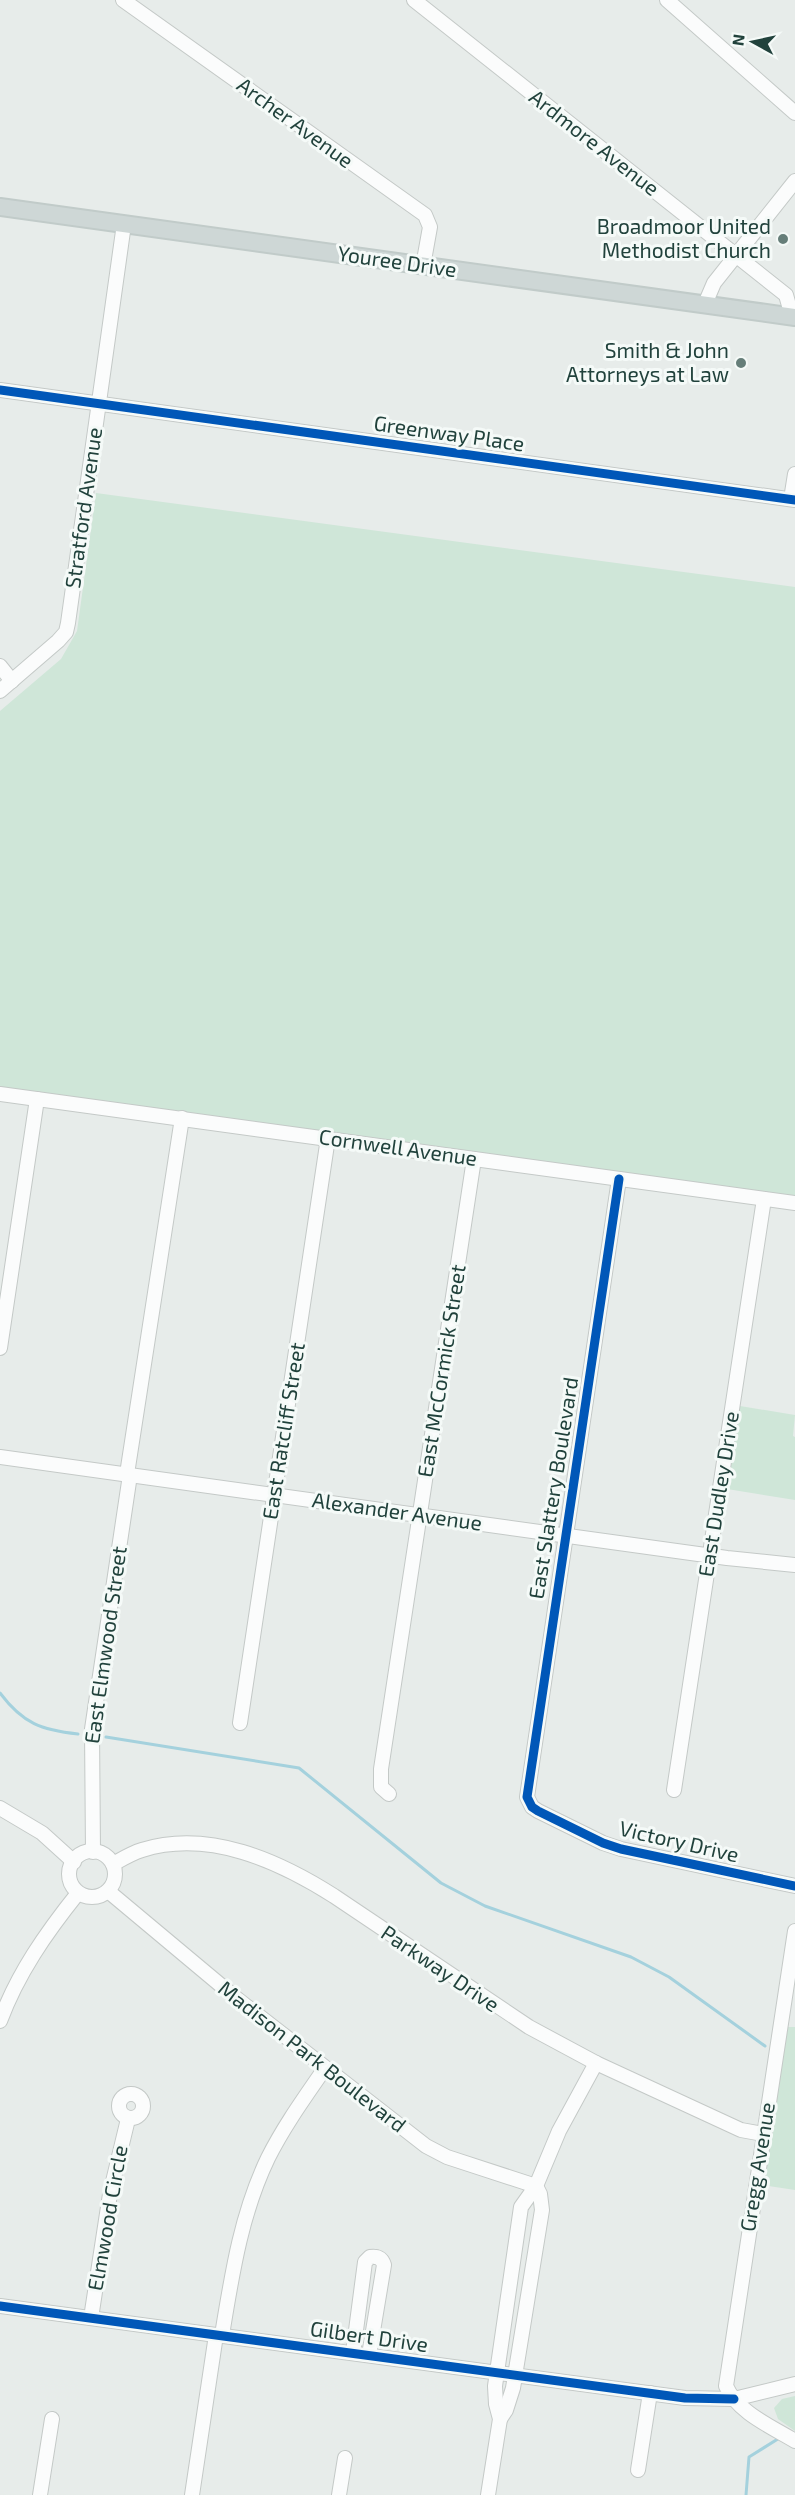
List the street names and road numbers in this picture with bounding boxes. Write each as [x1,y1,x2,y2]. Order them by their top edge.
street label: Archer Avenue [233,71,359,172]
street label: Ardmore Avenue [525,83,665,200]
street label: Youree Drive [336,240,458,281]
street label: Greenway Place [372,410,526,455]
street label: Stratford Avenue [59,426,106,590]
street label: Cornwell Avenue [317,1123,479,1170]
street label: East McCormick Street [411,1263,470,1479]
street label: East Ratcliff Street [256,1340,309,1521]
street label: East Slattery Boulevard [523,1375,582,1601]
street label: East Dudley Drive [692,1409,743,1578]
street label: Alexander Avenue [311,1486,484,1535]
street label: East Elmwood Street [78,1544,131,1745]
street label: Victory Drive [617,1815,741,1866]
street label: Parkway Drive [377,1919,505,2016]
street label: Madison Park Boulevard [214,1975,412,2137]
street label: Gregg Avenue [734,2100,779,2233]
street label: Elmwood Circle [81,2143,132,2292]
street label: Gilbert Drive [309,2315,430,2356]

